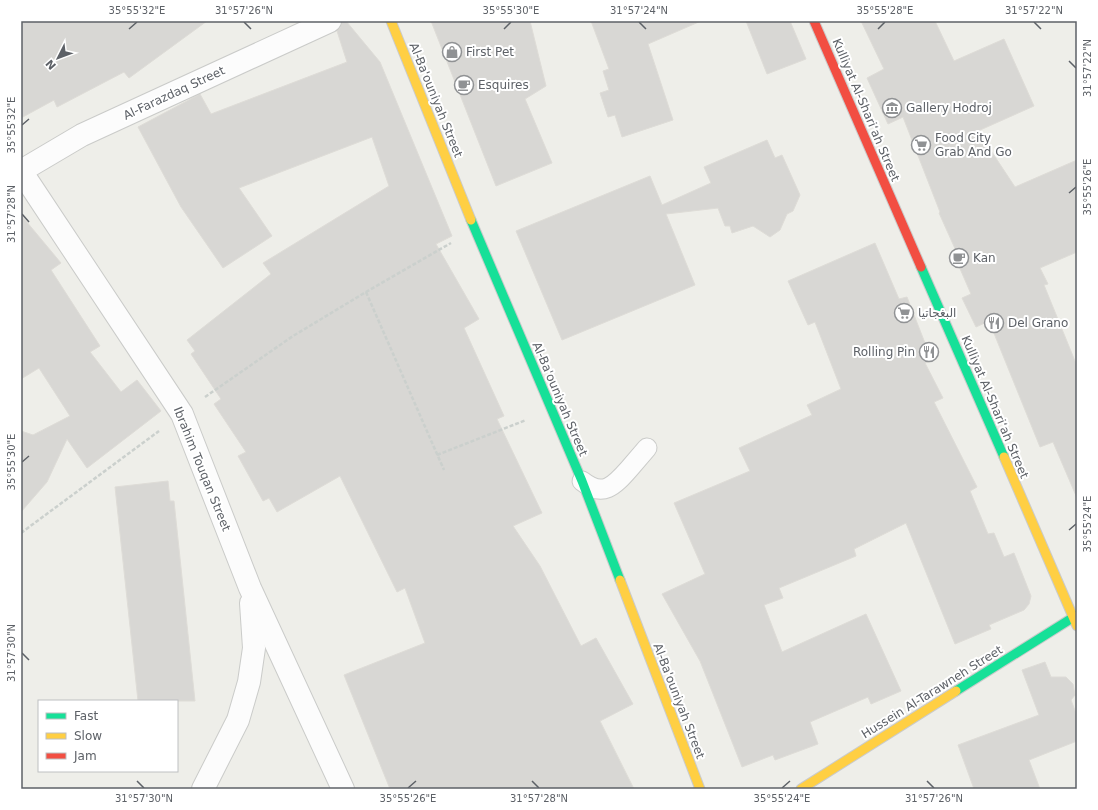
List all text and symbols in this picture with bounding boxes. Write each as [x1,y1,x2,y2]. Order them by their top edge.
text: 35°55'32"E [109,5,165,16]
text: 31°57'26"N [215,5,273,16]
text: 35°55'30"E [483,5,539,16]
text: 31°57'24"N [610,5,668,16]
text: 35°55'28"E [857,5,913,16]
text: 31°57'22"N [1005,5,1063,16]
street label: Kulliyat Al-Shariʻah Street [830,37,903,184]
north arrow [38,38,78,78]
text: 31°57'22"N [1082,39,1093,97]
street label: Al-Ba'ouniyah Street [407,41,466,160]
shop icon: First Pet [441,41,463,63]
place label: First Pet [466,45,514,59]
text: N [43,57,59,72]
street label: Al-Farazdaq Street [121,63,227,123]
cafe icon: Esquires [453,74,475,96]
place label: Esquires [478,78,529,92]
text: 35°55'32"E [6,97,17,153]
museum icon: Gallery Hodroj [881,97,903,119]
place label: Gallery Hodroj [906,101,992,115]
place label: Food City Grab And Go [935,131,1012,159]
supermarket icon: Food City Grab And Go [910,134,932,156]
text: 35°55'26"E [1082,159,1093,215]
text: 31°57'28"N [6,185,17,243]
cafe icon: Kan [948,247,970,269]
place label: Kan [973,251,996,265]
supermarket icon: البغجاتيا [893,302,915,324]
place label: البغجاتيا [918,306,956,320]
restaurant icon: Del Grano [983,312,1005,334]
place label: Del Grano [1008,316,1068,330]
street label: Kulliyat Al-Shariʻah Street [959,334,1032,481]
street label: Al-Ba'ouniyah Street [530,340,591,458]
restaurant icon: Rolling Pin [918,341,940,363]
place label: Rolling Pin [853,345,915,359]
street label: Ibrahim Touqan Street [171,405,234,534]
text: 35°55'30"E [6,434,17,490]
text: 35°55'24"E [1082,496,1093,552]
text: 31°57'30"N [6,624,17,682]
street label: Al-Ba'ouniyah Street [651,641,708,761]
street label: Hussein Al-Tarawneh Street [859,643,1005,741]
legend [38,700,178,772]
text: Fast [74,709,98,723]
text: Slow [74,729,102,743]
text: Jam [73,749,97,763]
text: 31°57'30"N [115,793,173,804]
text: 35°55'26"E [380,793,436,804]
text: 31°57'28"N [510,793,568,804]
text: 35°55'24"E [754,793,810,804]
text: 31°57'26"N [905,793,963,804]

